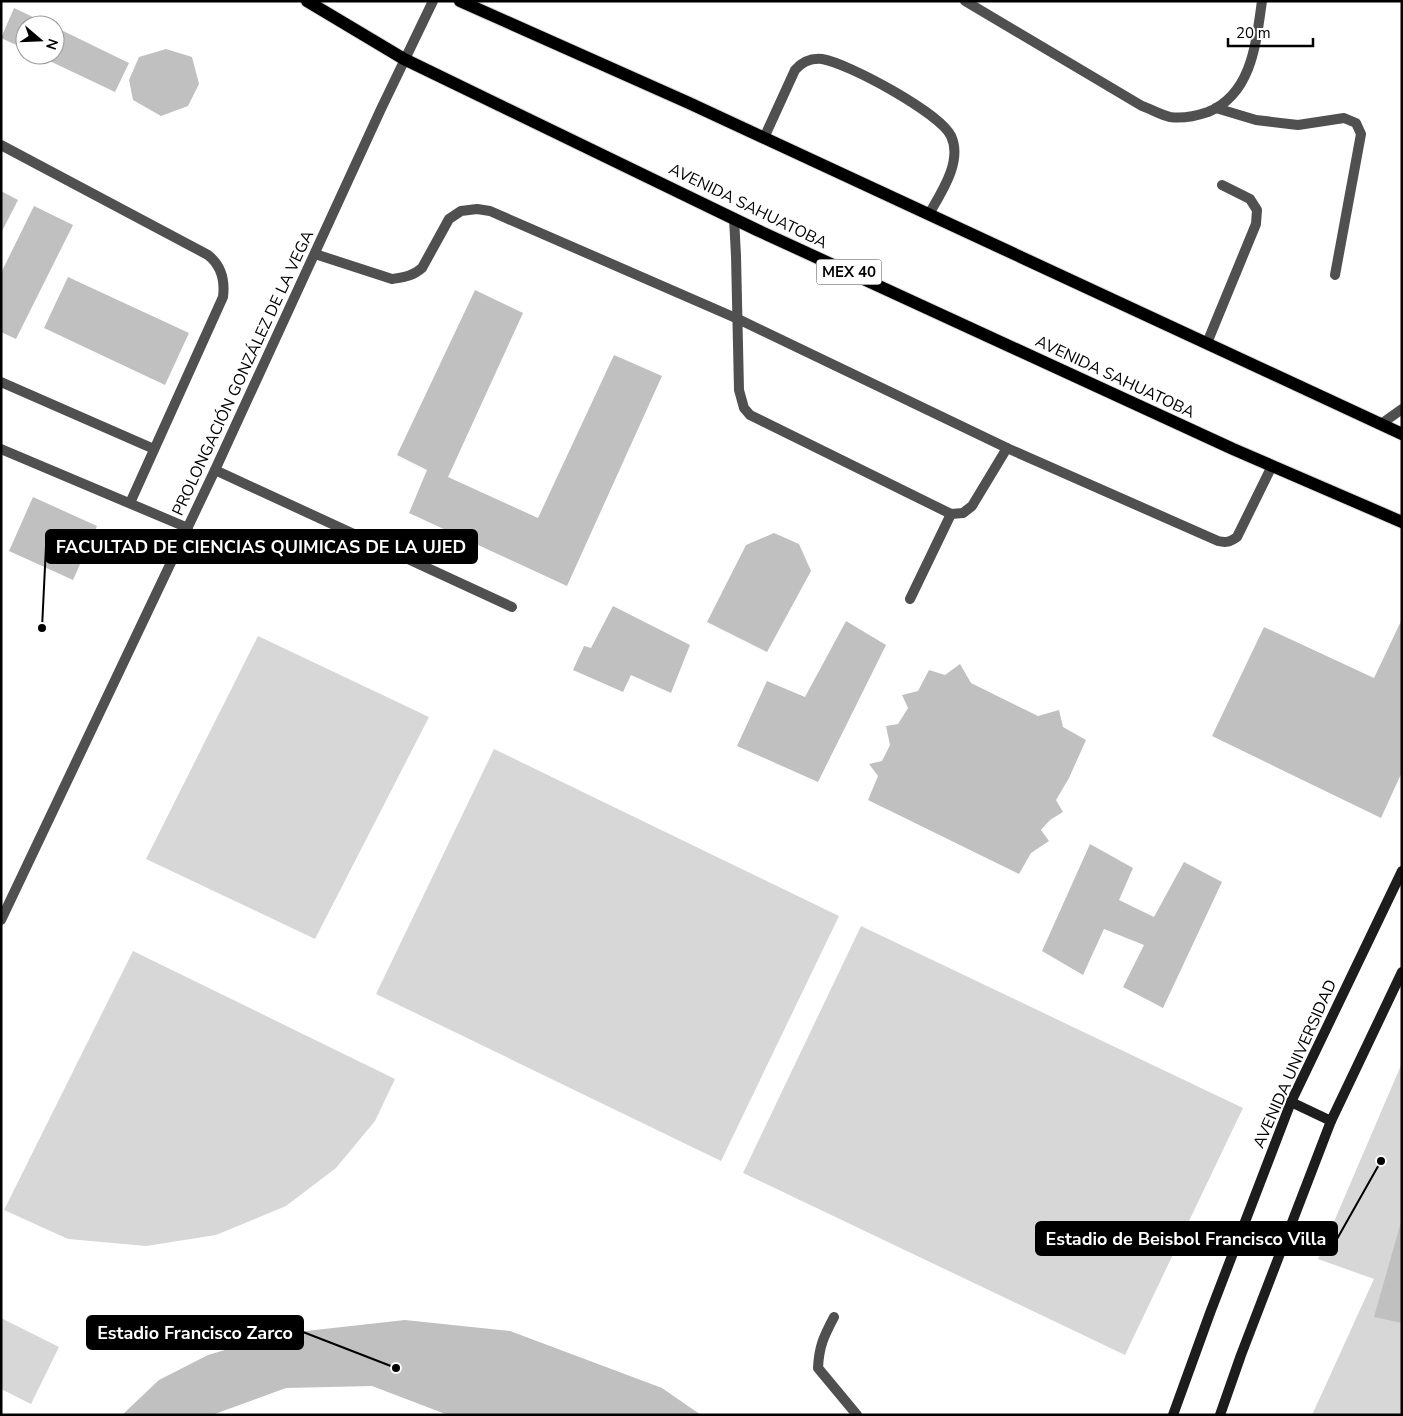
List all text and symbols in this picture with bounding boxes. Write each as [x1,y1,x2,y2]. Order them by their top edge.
north arrow [15,15,65,65]
scale bar [1228,15,1313,47]
text: 20 m [1236,23,1271,43]
text: N [41,36,63,52]
street label: AVENIDA SAHUATOBA [665,158,831,254]
street label: PROLONGACIÓN GONZÁLEZ DE LA VEGA [167,226,319,519]
road number: MEX 40 [816,260,882,284]
street label: AVENIDA SAHUATOBA [1032,330,1199,424]
callout: FACULTAD DE CIENCIAS QUIMICAS DE LA UJED [46,530,477,563]
text: FACULTAD DE CIENCIAS QUIMICAS DE LA UJED [56,535,466,559]
street label: AVENIDA UNIVERSIDAD [1248,976,1342,1152]
callout: Estadio de Beisbol Francisco Villa [1036,1222,1337,1255]
text: Estadio de Beisbol Francisco Villa [1046,1227,1326,1251]
callout: Estadio Francisco Zarco [87,1316,303,1349]
text: Estadio Francisco Zarco [97,1321,293,1345]

